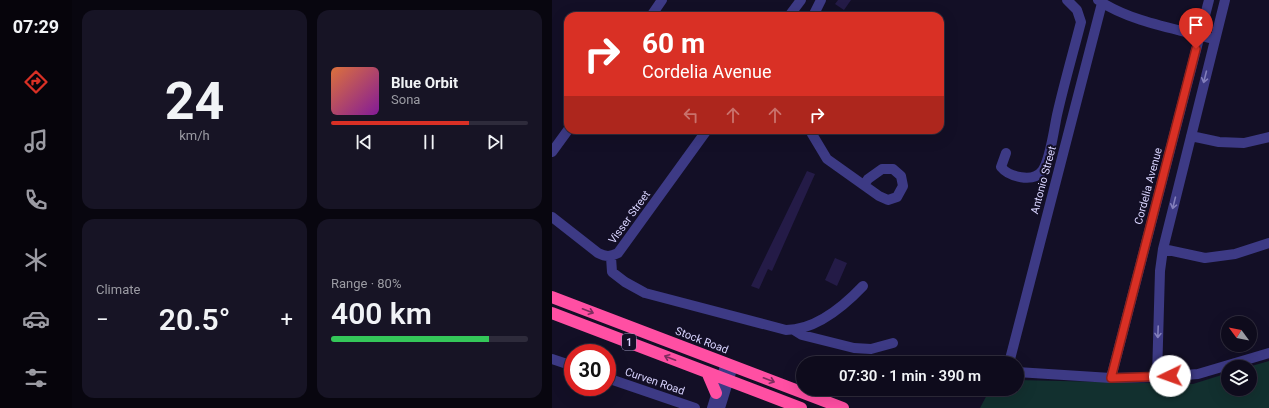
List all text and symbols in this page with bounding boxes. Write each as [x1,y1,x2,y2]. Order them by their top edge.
pin [1179,8,1213,49]
icon: arrive [1185,14,1207,36]
text: 07:29 [13,16,59,37]
text: 60 m [642,27,705,60]
icon: right [576,28,628,80]
text: Cordelia Avenue [642,61,771,82]
icon: directions [22,68,50,96]
one-way arrow [1201,70,1208,83]
text: 24 [165,71,224,132]
text: Blue Orbit [391,74,458,92]
text: Sona [391,92,420,107]
icon: left [680,104,702,126]
icon: ahead [722,104,744,126]
icon: ahead [764,104,786,126]
icon: right [806,104,828,126]
icon: music [22,127,50,155]
text: km/h [179,128,210,143]
icon: previous [353,131,375,153]
icon: pause [418,131,440,153]
icon: next [484,131,506,153]
street label: Antonio Street [1028,144,1059,216]
street label: Cordelia Avenue [1132,146,1165,226]
icon: phone [22,186,50,214]
street label: Visser Street [606,188,653,246]
one-way arrow [1170,196,1178,209]
icon: climate [22,246,50,274]
text: Range · 80% [331,276,401,291]
text: Climate [96,282,140,297]
text: 400 km [331,296,432,331]
text: 20.5° [159,302,230,337]
icon: car [22,305,50,333]
text: − [96,307,109,332]
text: + [281,307,293,332]
one-way arrow [582,307,594,315]
north arrow [1221,316,1257,352]
map controls [1221,316,1257,396]
street label: Stock Road [674,324,730,356]
one-way arrow [1154,325,1162,338]
road number: 1 [622,334,636,350]
speed limit sign: 30 [564,344,616,396]
one-way arrow [665,353,677,361]
position arrow [1149,355,1191,397]
button: layers [1221,360,1257,396]
icon: filters [22,364,50,392]
street label: Curven Road [623,365,686,398]
text: 07:30 · 1 min · 390 m [839,367,981,385]
one-way arrow [763,377,775,385]

